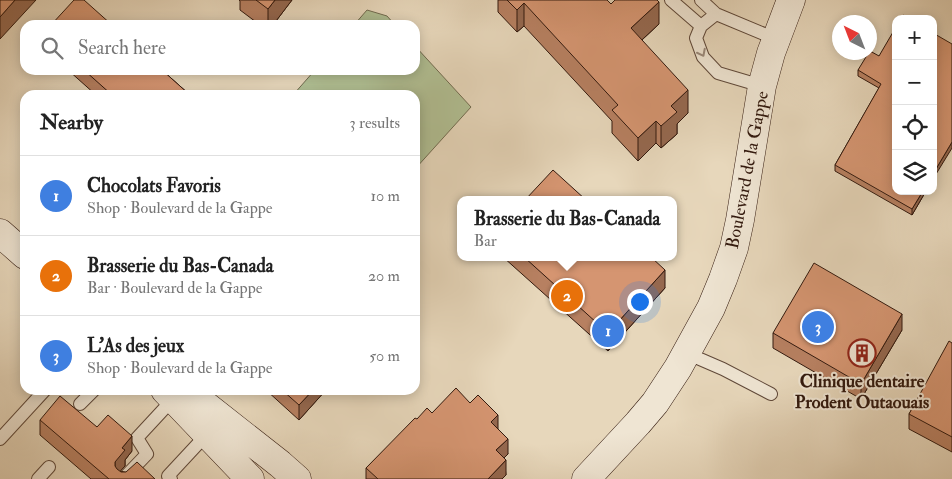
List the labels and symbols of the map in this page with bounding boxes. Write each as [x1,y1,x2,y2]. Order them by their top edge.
north arrow [832,15,877,60]
one-way arrow [696,47,706,56]
street label: Boulevard de la Gappe [721,89,774,251]
pin: 2 [551,277,583,315]
your location [627,289,653,315]
pin: 3 [802,308,834,346]
pin: 1 [592,312,624,350]
building icon: Clinique dentaire Prodent Outaouais [847,338,877,368]
place label: Clinique dentaire Prodent Outaouais [795,370,929,414]

